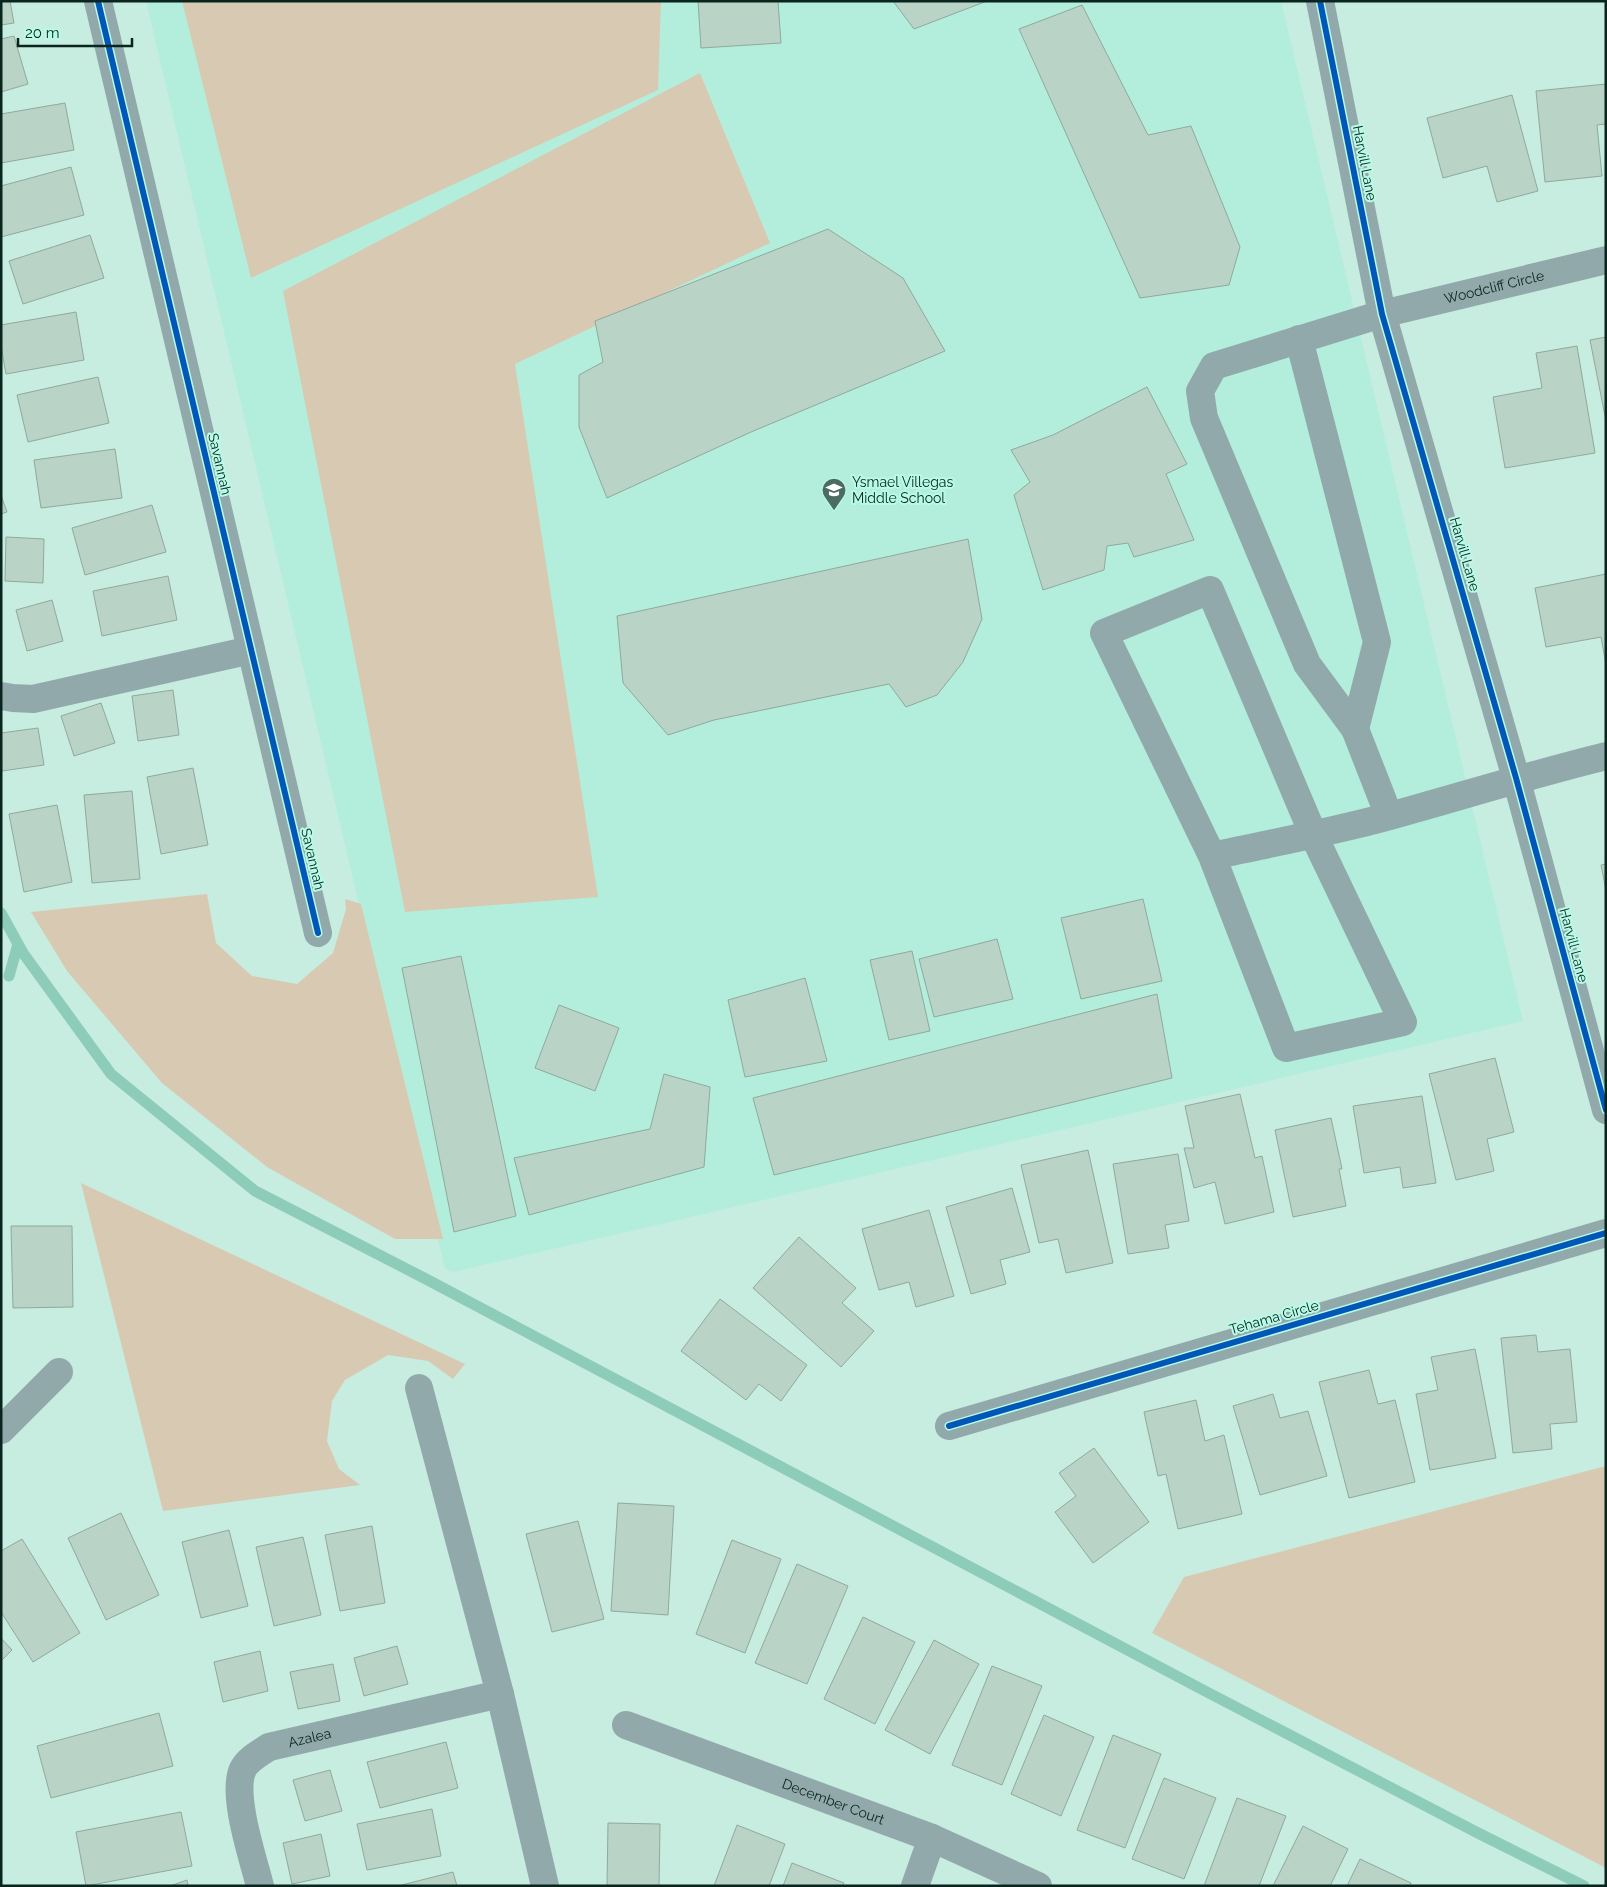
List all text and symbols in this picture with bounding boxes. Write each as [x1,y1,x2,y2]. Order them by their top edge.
scale bar [18,15,131,47]
text: 20 m [25,24,60,42]
street label: Harvill Lane [1350,124,1380,202]
street label: Woodcliff Circle [1443,267,1546,307]
street label: Savannah [205,432,235,496]
place label: Ysmael Villegas Middle School [852,474,953,506]
school or university icon: Ysmael Villegas Middle School [821,477,847,511]
street label: Harvill Lane [1447,515,1483,593]
street label: Savannah [298,827,328,891]
street label: Harvill Lane [1556,906,1592,984]
street label: Tehama Circle [1228,1297,1320,1337]
street label: Azalea [287,1725,333,1750]
street label: December Court [780,1775,887,1828]

